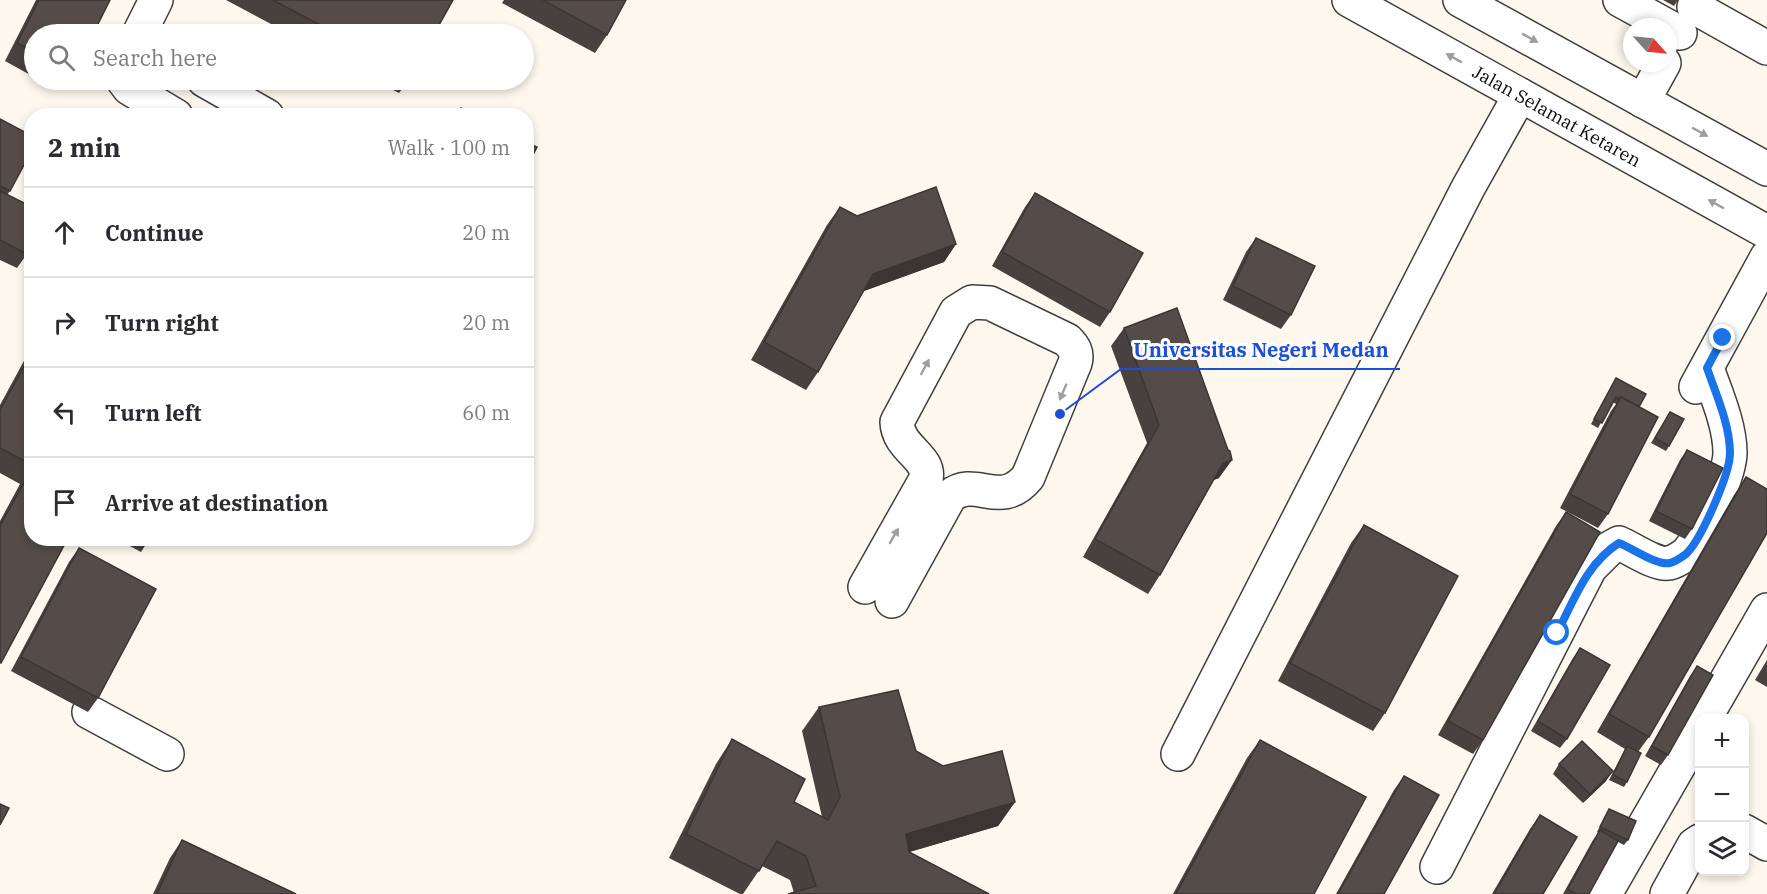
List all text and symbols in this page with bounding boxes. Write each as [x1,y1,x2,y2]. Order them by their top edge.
north arrow [1623,18,1677,72]
search box [24,24,534,90]
one-way arrow [1521,33,1538,43]
icon: search [45,41,78,74]
text: Search here [93,43,217,72]
one-way arrow [1445,53,1462,63]
street label: Jalan Selamat Ketaren [1469,60,1645,171]
one-way arrow [1692,127,1709,137]
text: 2 min [48,130,121,164]
text: Walk · 100 m [388,134,510,161]
one-way arrow [1707,199,1724,209]
icon: ahead [48,216,81,249]
text: Continue [105,218,204,247]
text: 20 m [462,219,510,246]
icon: right [48,306,81,339]
text: Turn right [105,308,219,337]
text: 20 m [462,309,510,336]
route end [1709,324,1735,350]
callout: Universitas Negeri Medan [1121,331,1400,369]
text: Universitas Negeri Medan [1133,336,1389,363]
one-way arrow [920,358,930,375]
one-way arrow [1058,384,1068,402]
icon: left [48,396,81,429]
text: Turn left [105,398,201,427]
text: 60 m [462,399,510,426]
icon: arrive [48,486,81,519]
text: Arrive at destination [105,488,328,517]
one-way arrow [889,528,900,544]
route start [1543,619,1569,645]
map controls [1695,714,1749,876]
button: + [1695,714,1749,768]
button: − [1695,768,1749,822]
button: layers [1695,822,1749,876]

